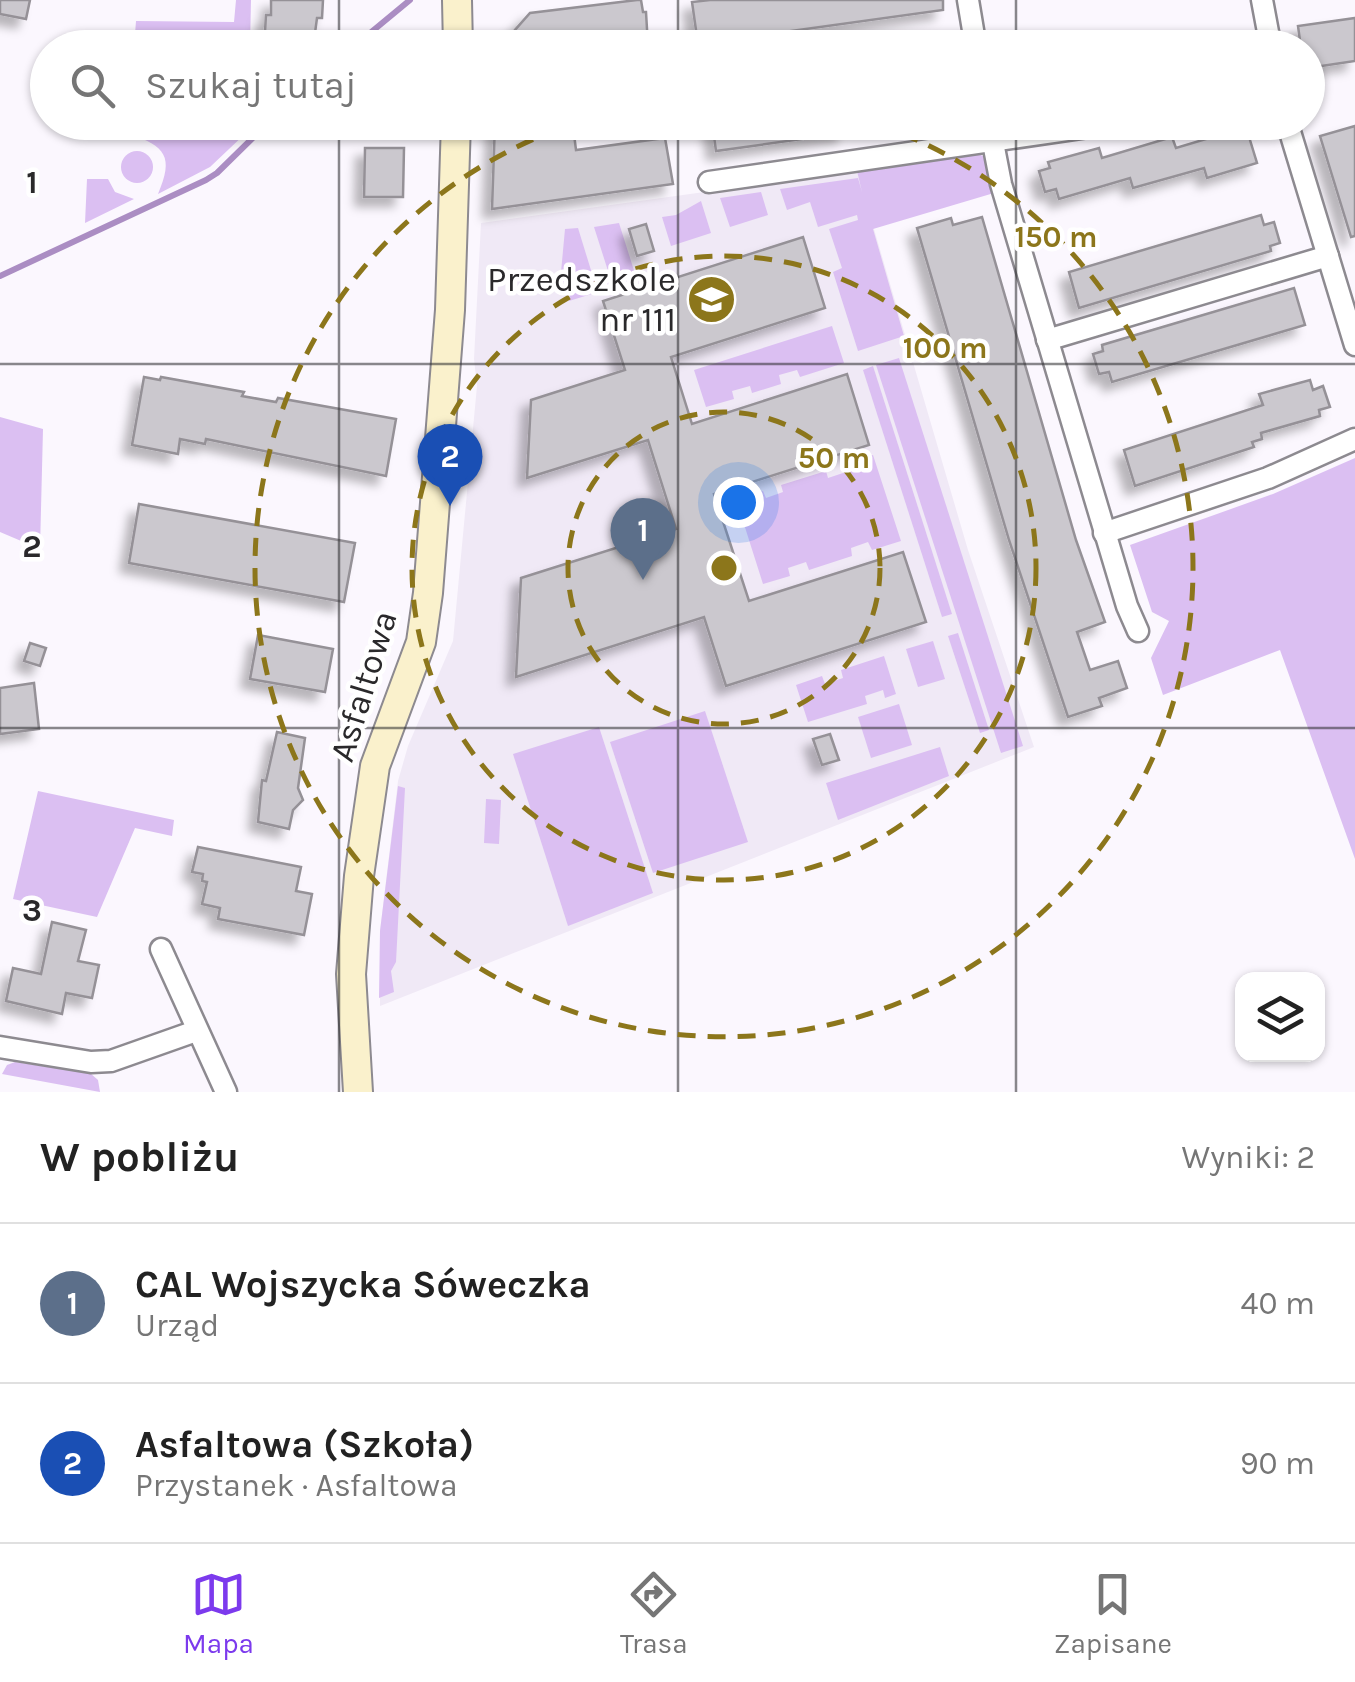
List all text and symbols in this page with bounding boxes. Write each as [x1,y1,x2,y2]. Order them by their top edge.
search box [30,30,1325,140]
icon: search [65,58,120,113]
text: Szukaj tutaj [145,63,357,108]
text: 1 [26,164,38,201]
text: 150 m [1014,219,1098,255]
place label: Przedszkole nr 111 [487,259,676,340]
school or university icon: Przedszkole nr 111 [685,273,737,325]
text: 100 m [903,330,987,366]
pin: 2 [418,424,482,506]
text: 50 m [798,440,870,476]
your location [713,477,764,528]
pin: 1 [610,498,676,580]
text: 2 [22,528,42,565]
centre of rings [706,550,742,586]
street label: Asfaltowa [321,606,406,766]
text: 3 [22,892,42,929]
map controls [1235,972,1325,1062]
button: layers [1235,972,1325,1062]
text: W pobliżu [40,1132,239,1182]
text: Wyniki: 2 [1182,1139,1315,1176]
text: CAL Wojszycka Sóweczka [135,1262,591,1307]
text: 1 [67,1285,78,1322]
text: 40 m [1241,1285,1315,1322]
text: Urząd [135,1307,219,1344]
text: Asfaltowa (Szkoła) [135,1422,474,1467]
text: 2 [63,1445,82,1482]
text: 90 m [1240,1445,1315,1482]
text: Przystanek · Asfaltowa [135,1467,458,1504]
tab: Mapa [183,1567,254,1660]
tab: Trasa [620,1567,688,1660]
tab: Zapisane [1054,1567,1172,1660]

